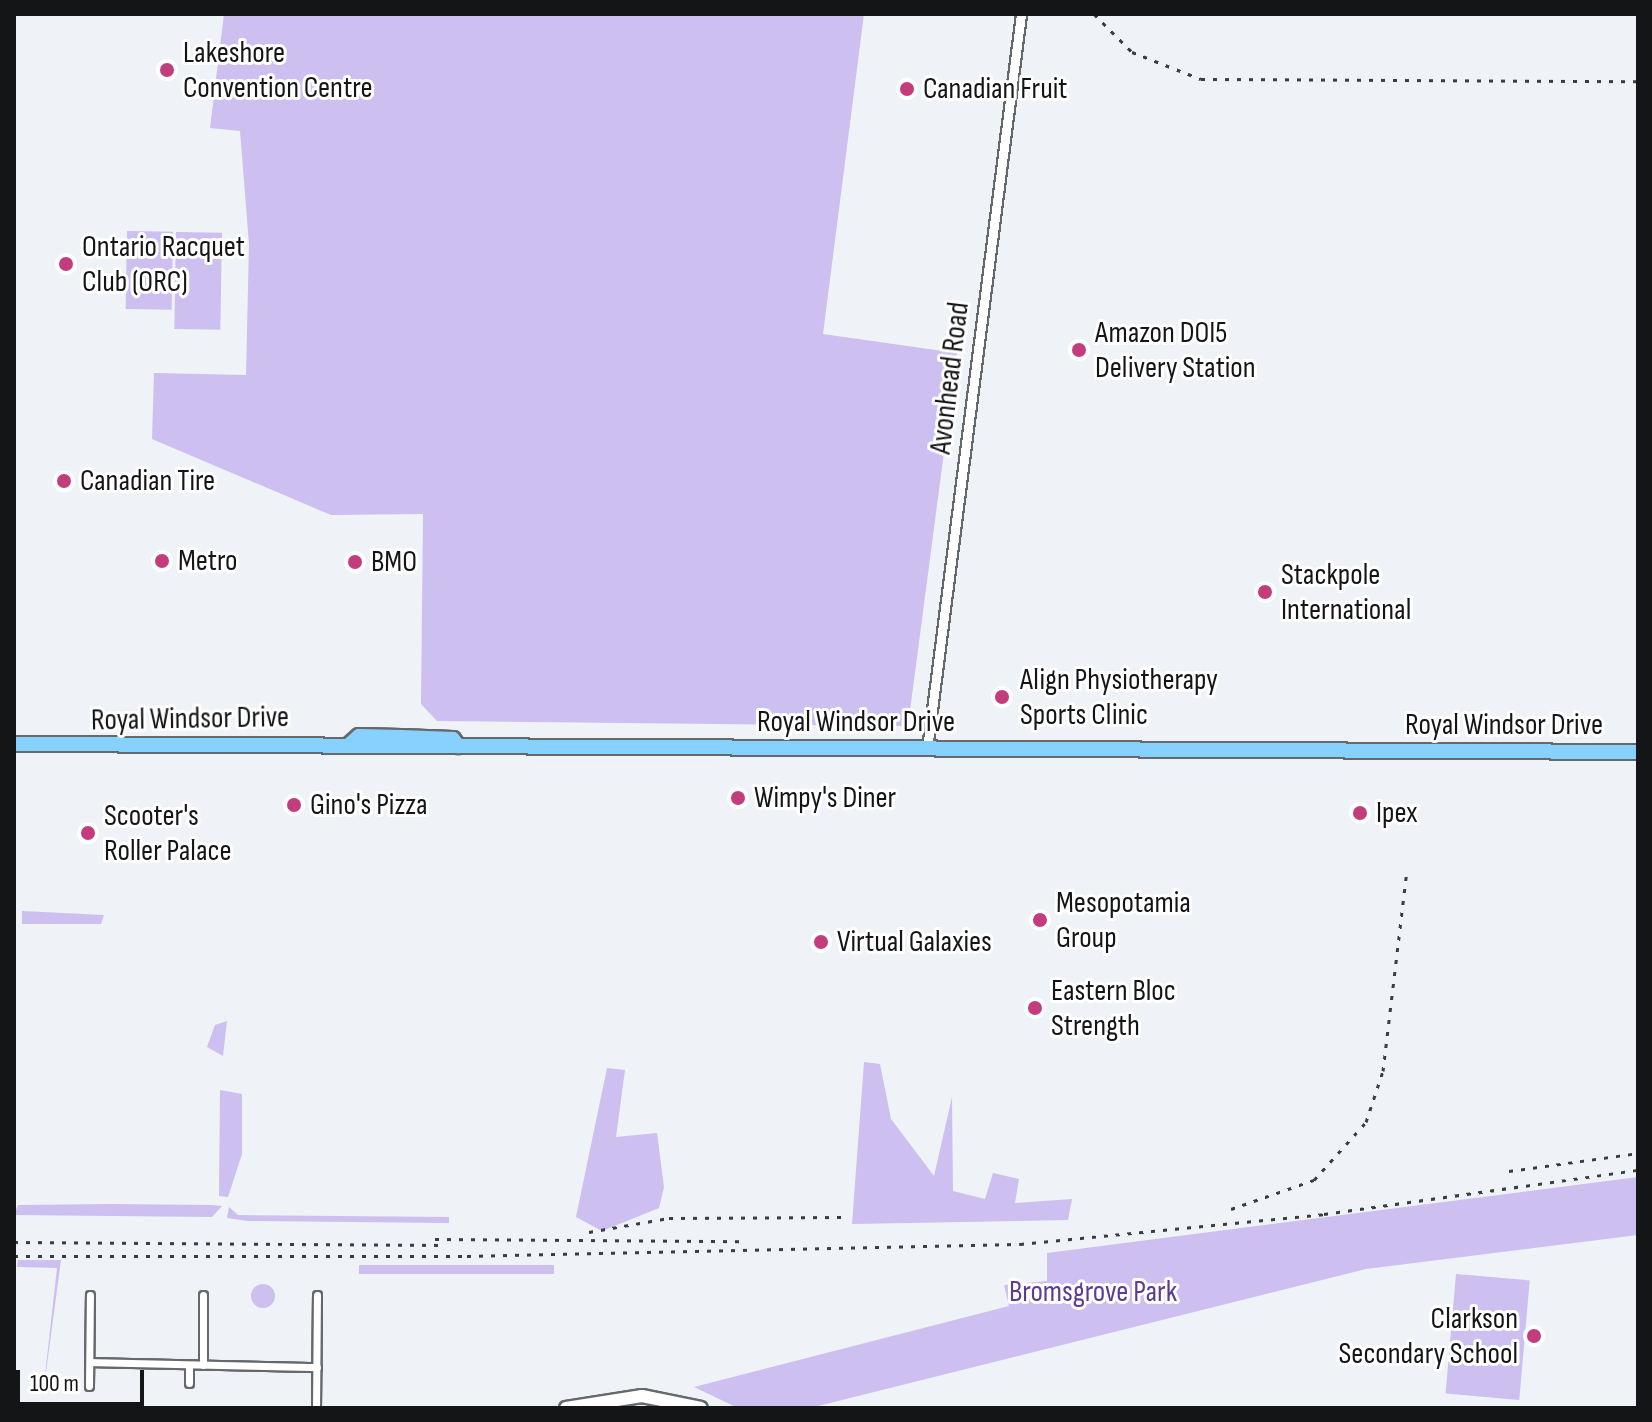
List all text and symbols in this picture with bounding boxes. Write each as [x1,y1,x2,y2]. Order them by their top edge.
place label: Lakeshore Convention Centre [183,35,372,106]
marker: Lakeshore Convention Centre [158,61,176,79]
place label: Canadian Fruit [923,71,1067,107]
marker: Canadian Fruit [898,80,916,98]
place label: Ontario Racquet Club (ORC) [82,229,245,300]
marker: Ontario Racquet Club (ORC) [57,255,75,273]
street label: Avonhead Road [923,300,977,456]
place label: Amazon DOI5 Delivery Station [1095,315,1256,386]
marker: Amazon DOI5 Delivery Station [1070,341,1088,359]
place label: Canadian Tire [80,463,215,499]
marker: Canadian Tire [55,472,73,490]
place label: Metro [178,543,238,579]
place label: BMO [371,544,417,580]
marker: Metro [153,552,171,570]
marker: BMO [346,553,364,571]
place label: Stackpole International [1281,557,1411,628]
marker: Stackpole International [1256,583,1274,601]
place label: Align Physiotherapy Sports Clinic [1020,662,1218,732]
marker: Align Physiotherapy Sports Clinic [991,686,1013,708]
street label: Royal Windsor Drive [91,699,289,739]
street label: Royal Windsor Drive [757,704,955,740]
street label: Royal Windsor Drive [1405,707,1603,743]
place label: Wimpy's Diner [754,780,896,816]
place label: Gino's Pizza [310,787,427,823]
marker: Wimpy's Diner [729,789,747,807]
place label: Ipex [1376,795,1418,831]
marker: Gino's Pizza [285,796,303,814]
place label: Scooter's Roller Palace [104,798,231,868]
marker: Ipex [1351,804,1369,822]
marker: Scooter's Roller Palace [79,824,97,842]
place label: Mesopotamia Group [1056,885,1191,956]
marker: Mesopotamia Group [1031,911,1049,929]
place label: Virtual Galaxies [837,924,992,960]
marker: Virtual Galaxies [812,933,830,951]
place label: Eastern Bloc Strength [1051,973,1176,1044]
marker: Eastern Bloc Strength [1026,999,1044,1017]
park label: Bromsgrove Park [1009,1274,1177,1310]
place label: Clarkson Secondary School [1339,1301,1518,1372]
marker: Clarkson Secondary School [1525,1327,1543,1345]
scale bar [20,1354,148,1404]
text: 100 m [30,1369,79,1398]

